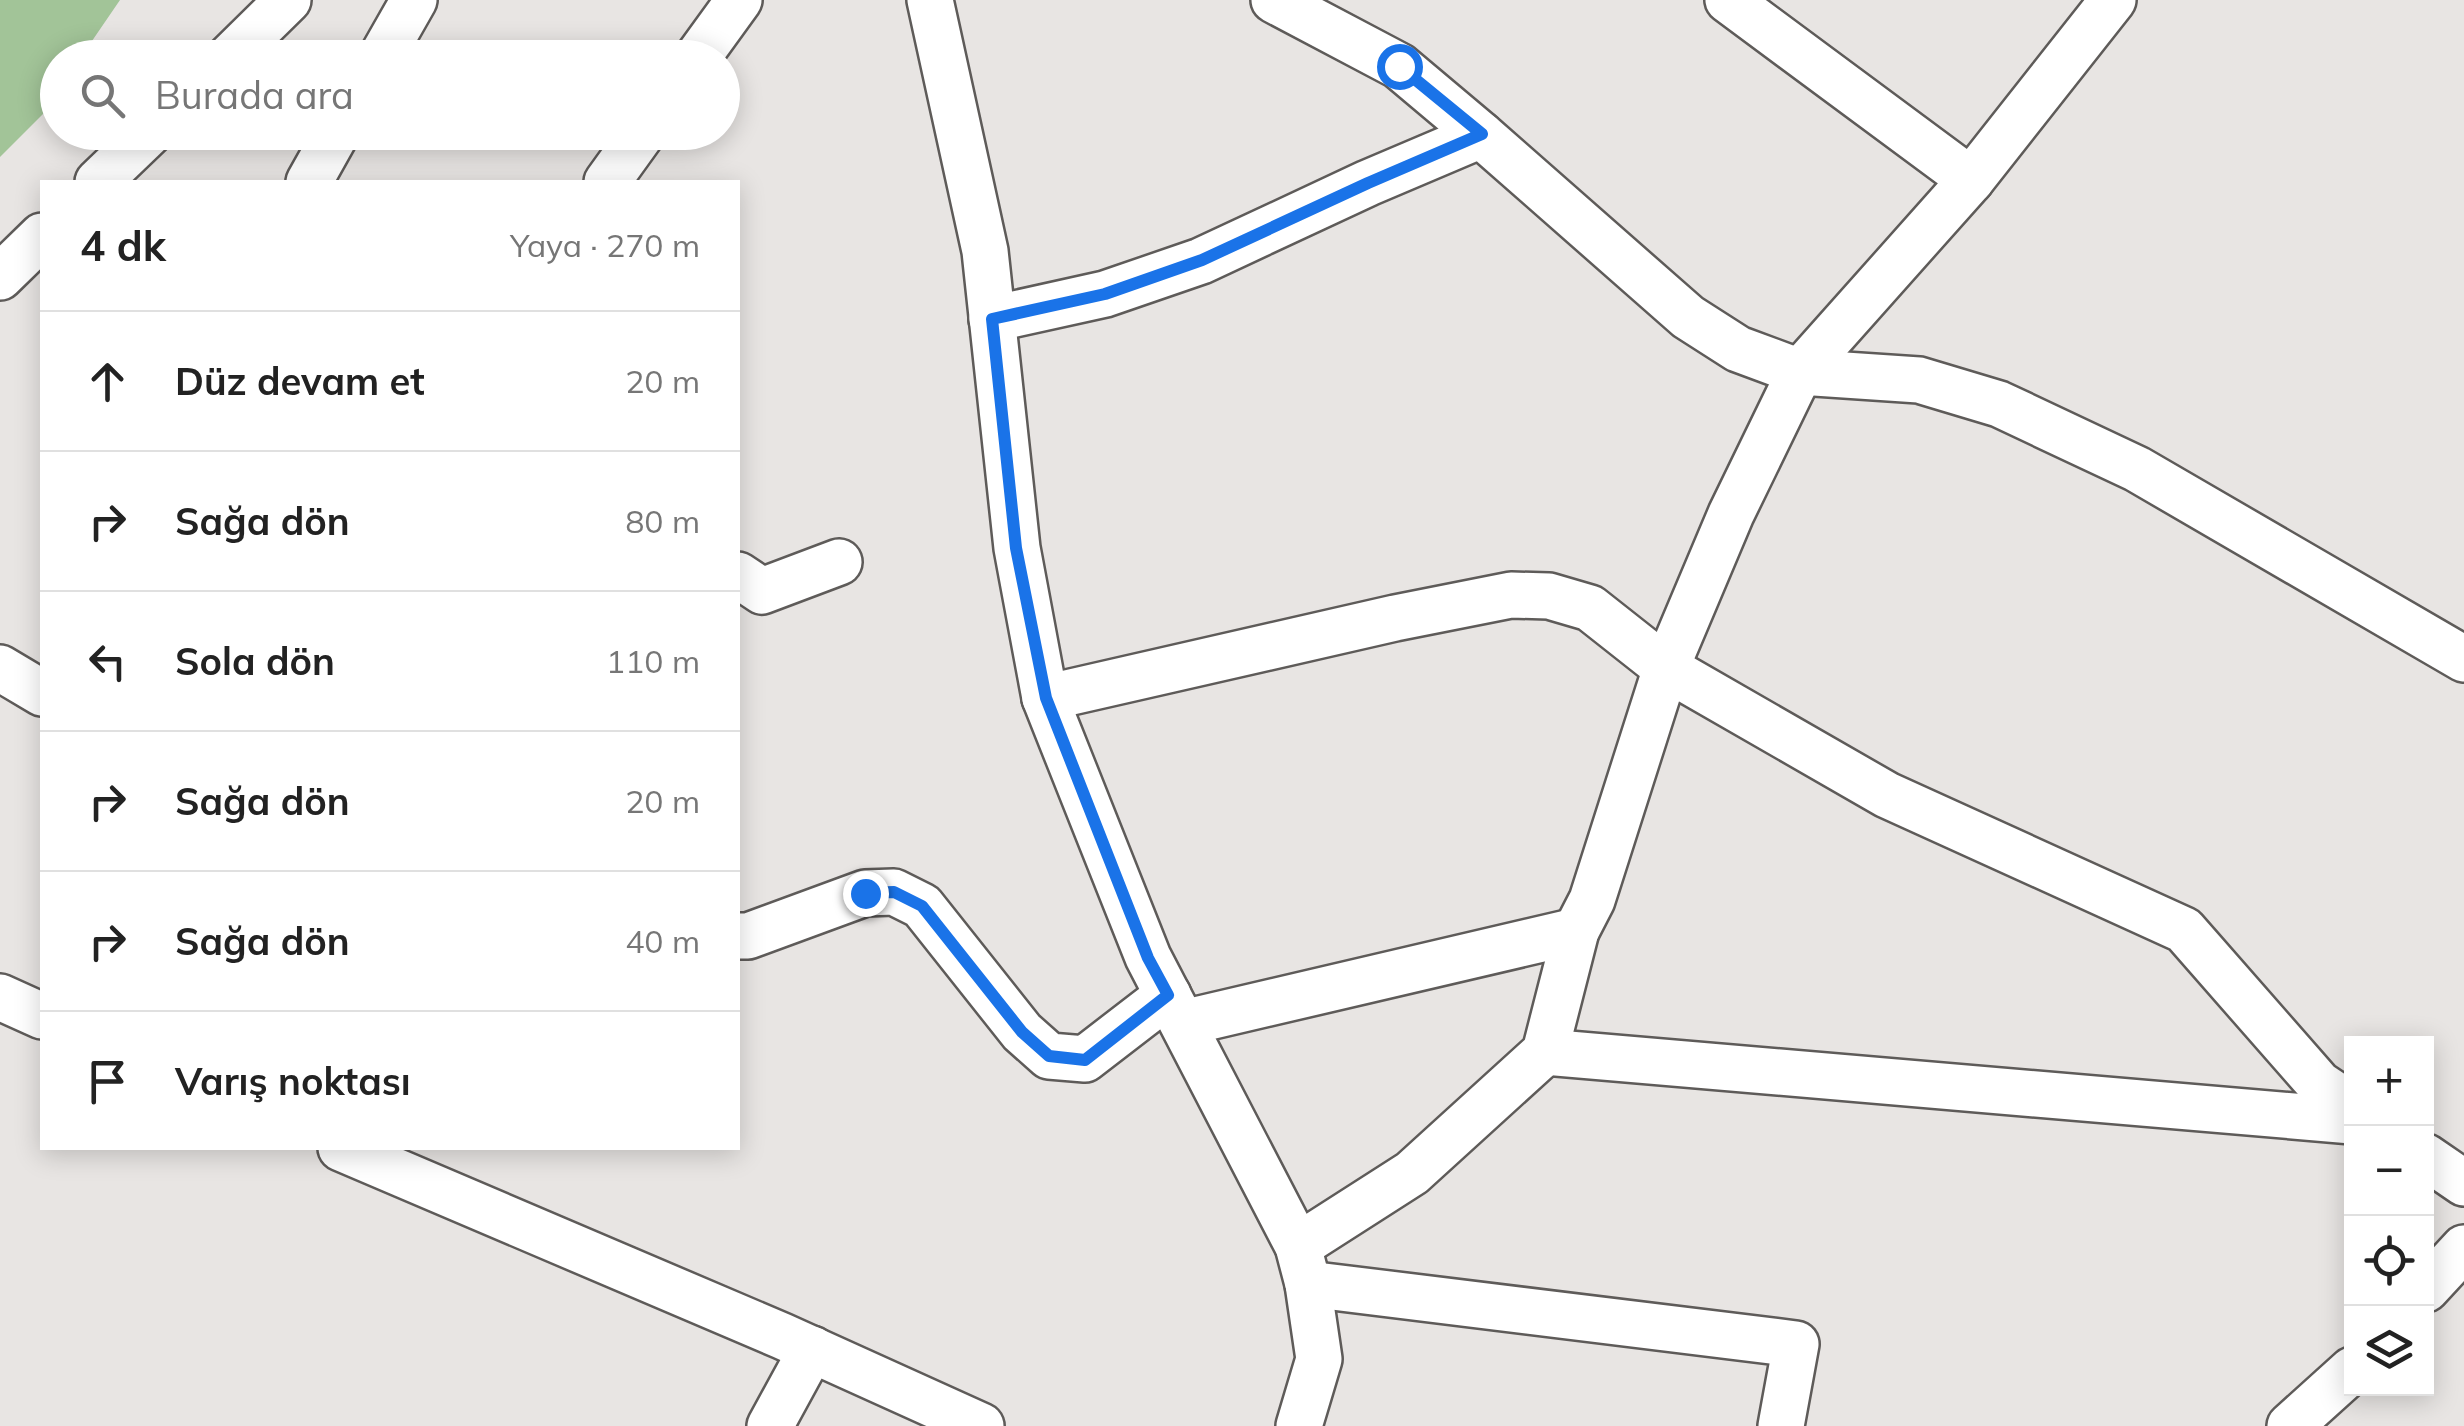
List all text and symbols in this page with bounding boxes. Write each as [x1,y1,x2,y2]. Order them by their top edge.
search box [40,40,740,150]
route start [1377,44,1423,90]
icon: search [75,68,130,123]
text: Burada ara [155,71,354,119]
text: 4 dk [80,219,166,272]
text: Yaya · 270 m [510,225,700,265]
icon: ahead [80,354,135,409]
text: Düz devam et [175,357,425,405]
text: 20 m [625,361,700,401]
icon: right [80,494,135,549]
text: Sağa dön [175,497,350,545]
text: 80 m [625,501,700,541]
icon: left [80,634,135,689]
text: Sola dön [175,637,335,685]
text: 110 m [606,641,700,681]
icon: right [80,774,135,829]
text: Sağa dön [175,777,350,825]
text: 20 m [625,781,700,821]
route end [843,871,889,917]
icon: right [80,914,135,969]
text: Sağa dön [175,917,350,965]
text: 40 m [625,921,700,961]
map controls [2344,1036,2434,1396]
button: + [2344,1036,2434,1126]
icon: arrive [80,1054,135,1109]
text: Varış noktası [175,1057,411,1105]
button: − [2344,1126,2434,1216]
button: locate [2344,1216,2434,1306]
button: layers [2344,1306,2434,1396]

